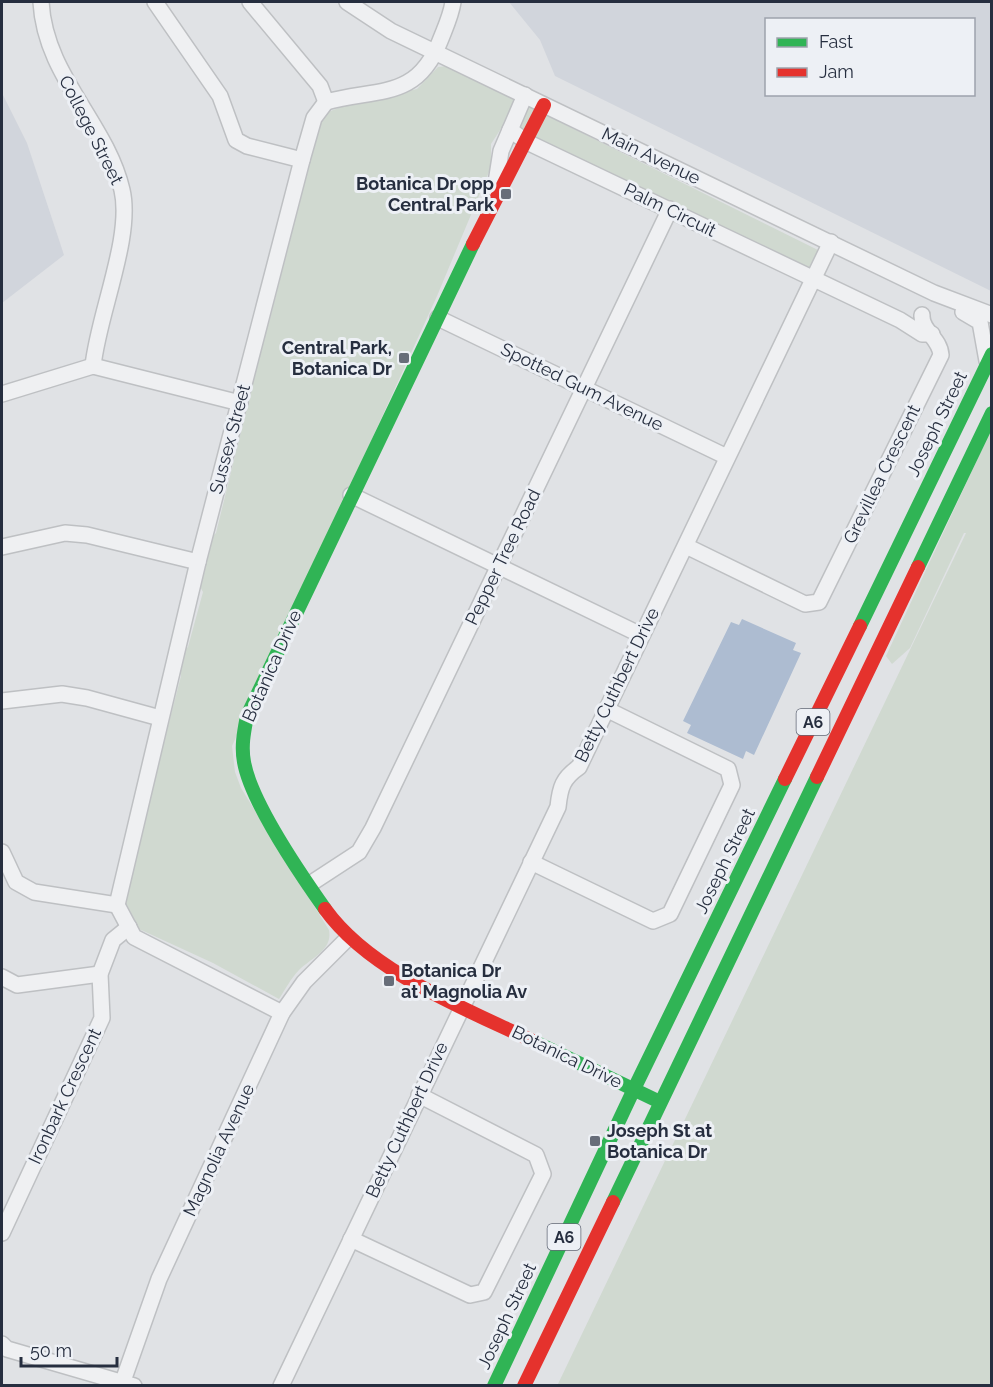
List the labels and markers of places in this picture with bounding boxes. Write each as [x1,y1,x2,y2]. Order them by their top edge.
place label: Botanica Dr opp Central Park [356,173,495,215]
marker: Botanica Dr opp Central Park [499,187,513,201]
place label: Central Park, Botanica Dr [282,337,392,379]
marker: Central Park, Botanica Dr [397,351,411,365]
place label: Botanica Dr at Magnolia Av [401,960,527,1002]
marker: Botanica Dr at Magnolia Av [382,974,396,988]
place label: Joseph St at Botanica Dr [607,1120,712,1162]
marker: Joseph St at Botanica Dr [588,1134,602,1148]

